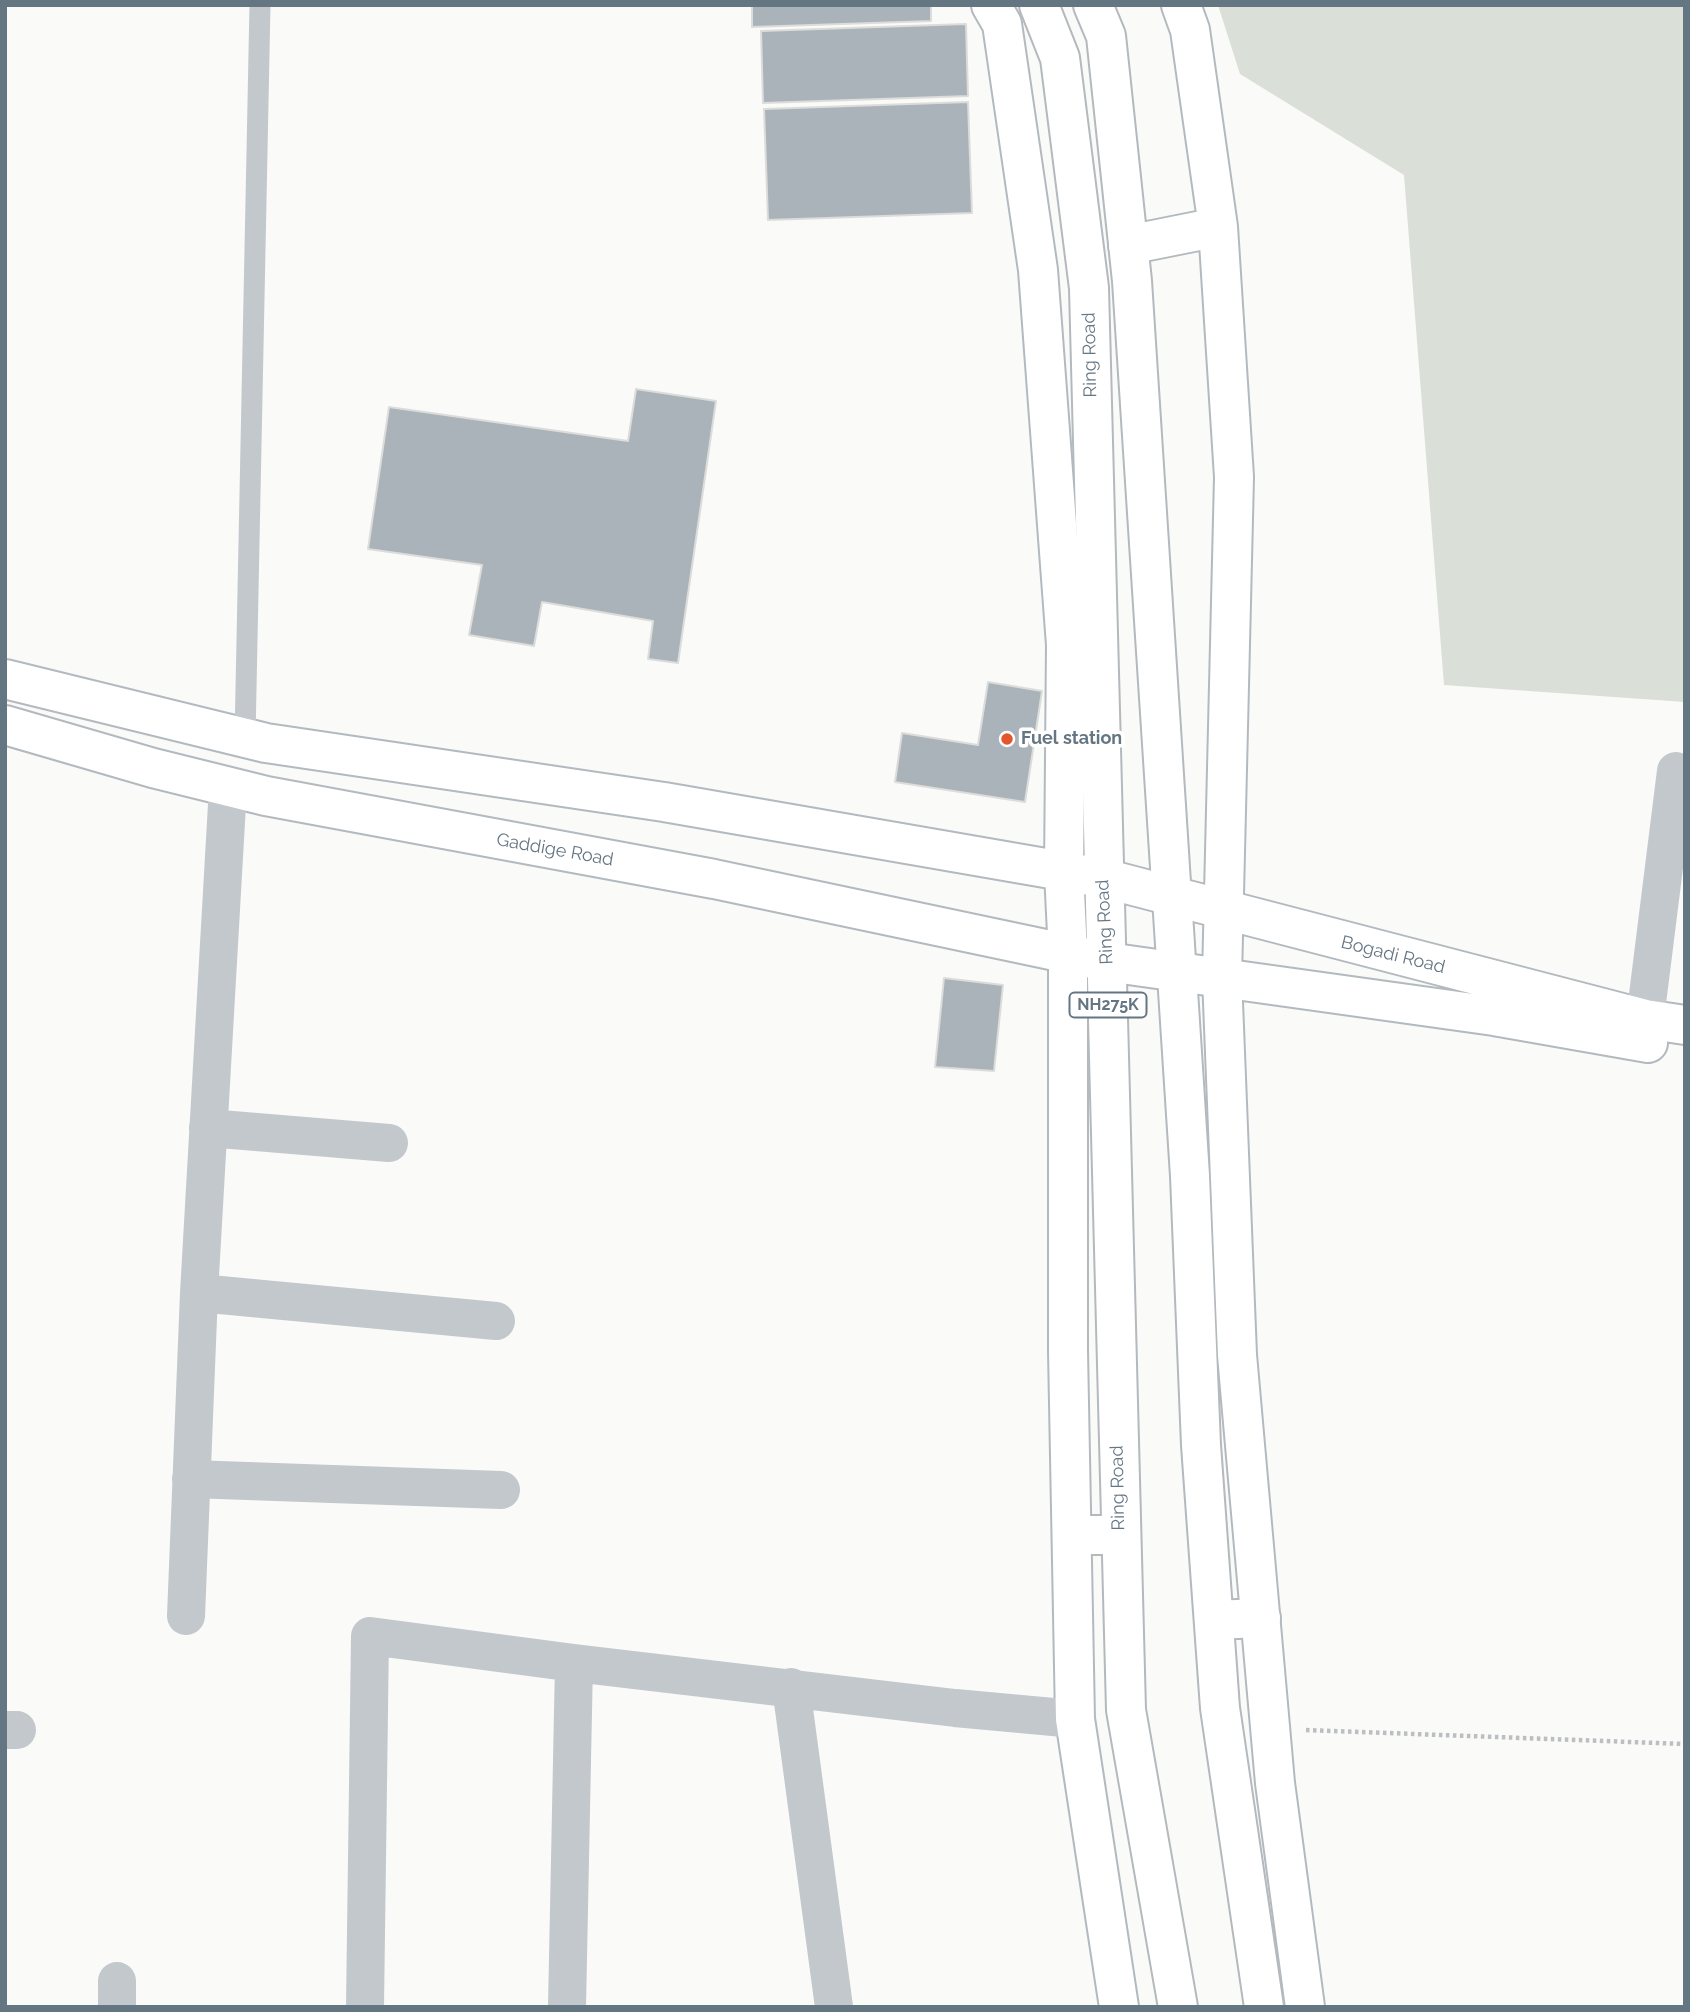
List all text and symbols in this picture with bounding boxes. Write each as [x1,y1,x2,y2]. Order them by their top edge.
street label: Ring Road [1078,312,1102,398]
place label: Fuel station [1021,728,1122,750]
marker: Fuel station [999,731,1015,747]
street label: Gaddige Road [495,829,615,871]
street label: Ring Road [1092,879,1118,965]
street label: Bogadi Road [1339,932,1447,978]
road number: NH275K [1070,993,1146,1018]
street label: Ring Road [1106,1445,1130,1531]

